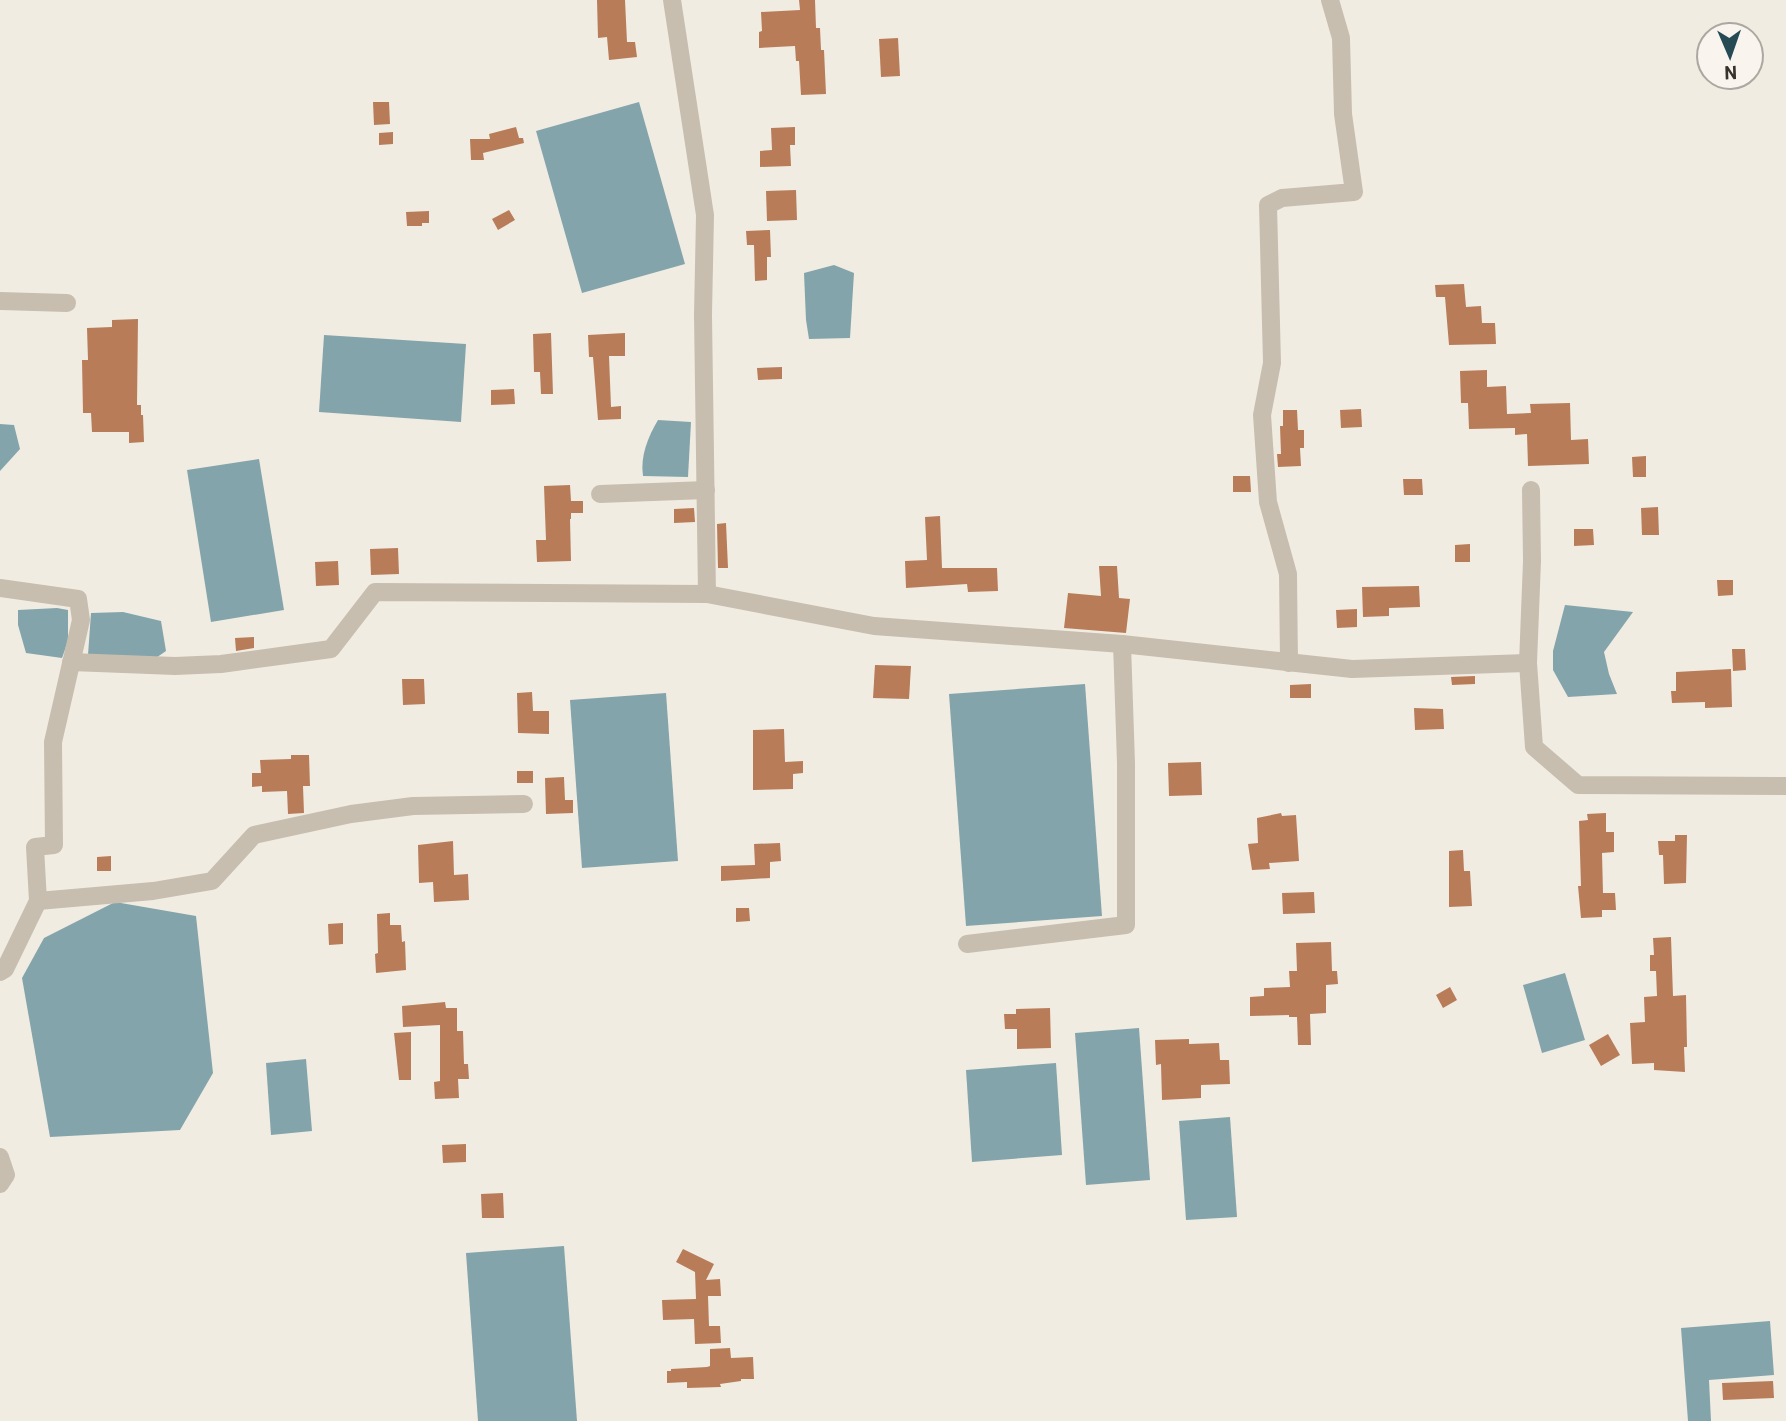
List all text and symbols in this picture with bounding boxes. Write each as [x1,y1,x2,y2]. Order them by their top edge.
north arrow [1695,21,1765,91]
text: N [1724,62,1737,85]

